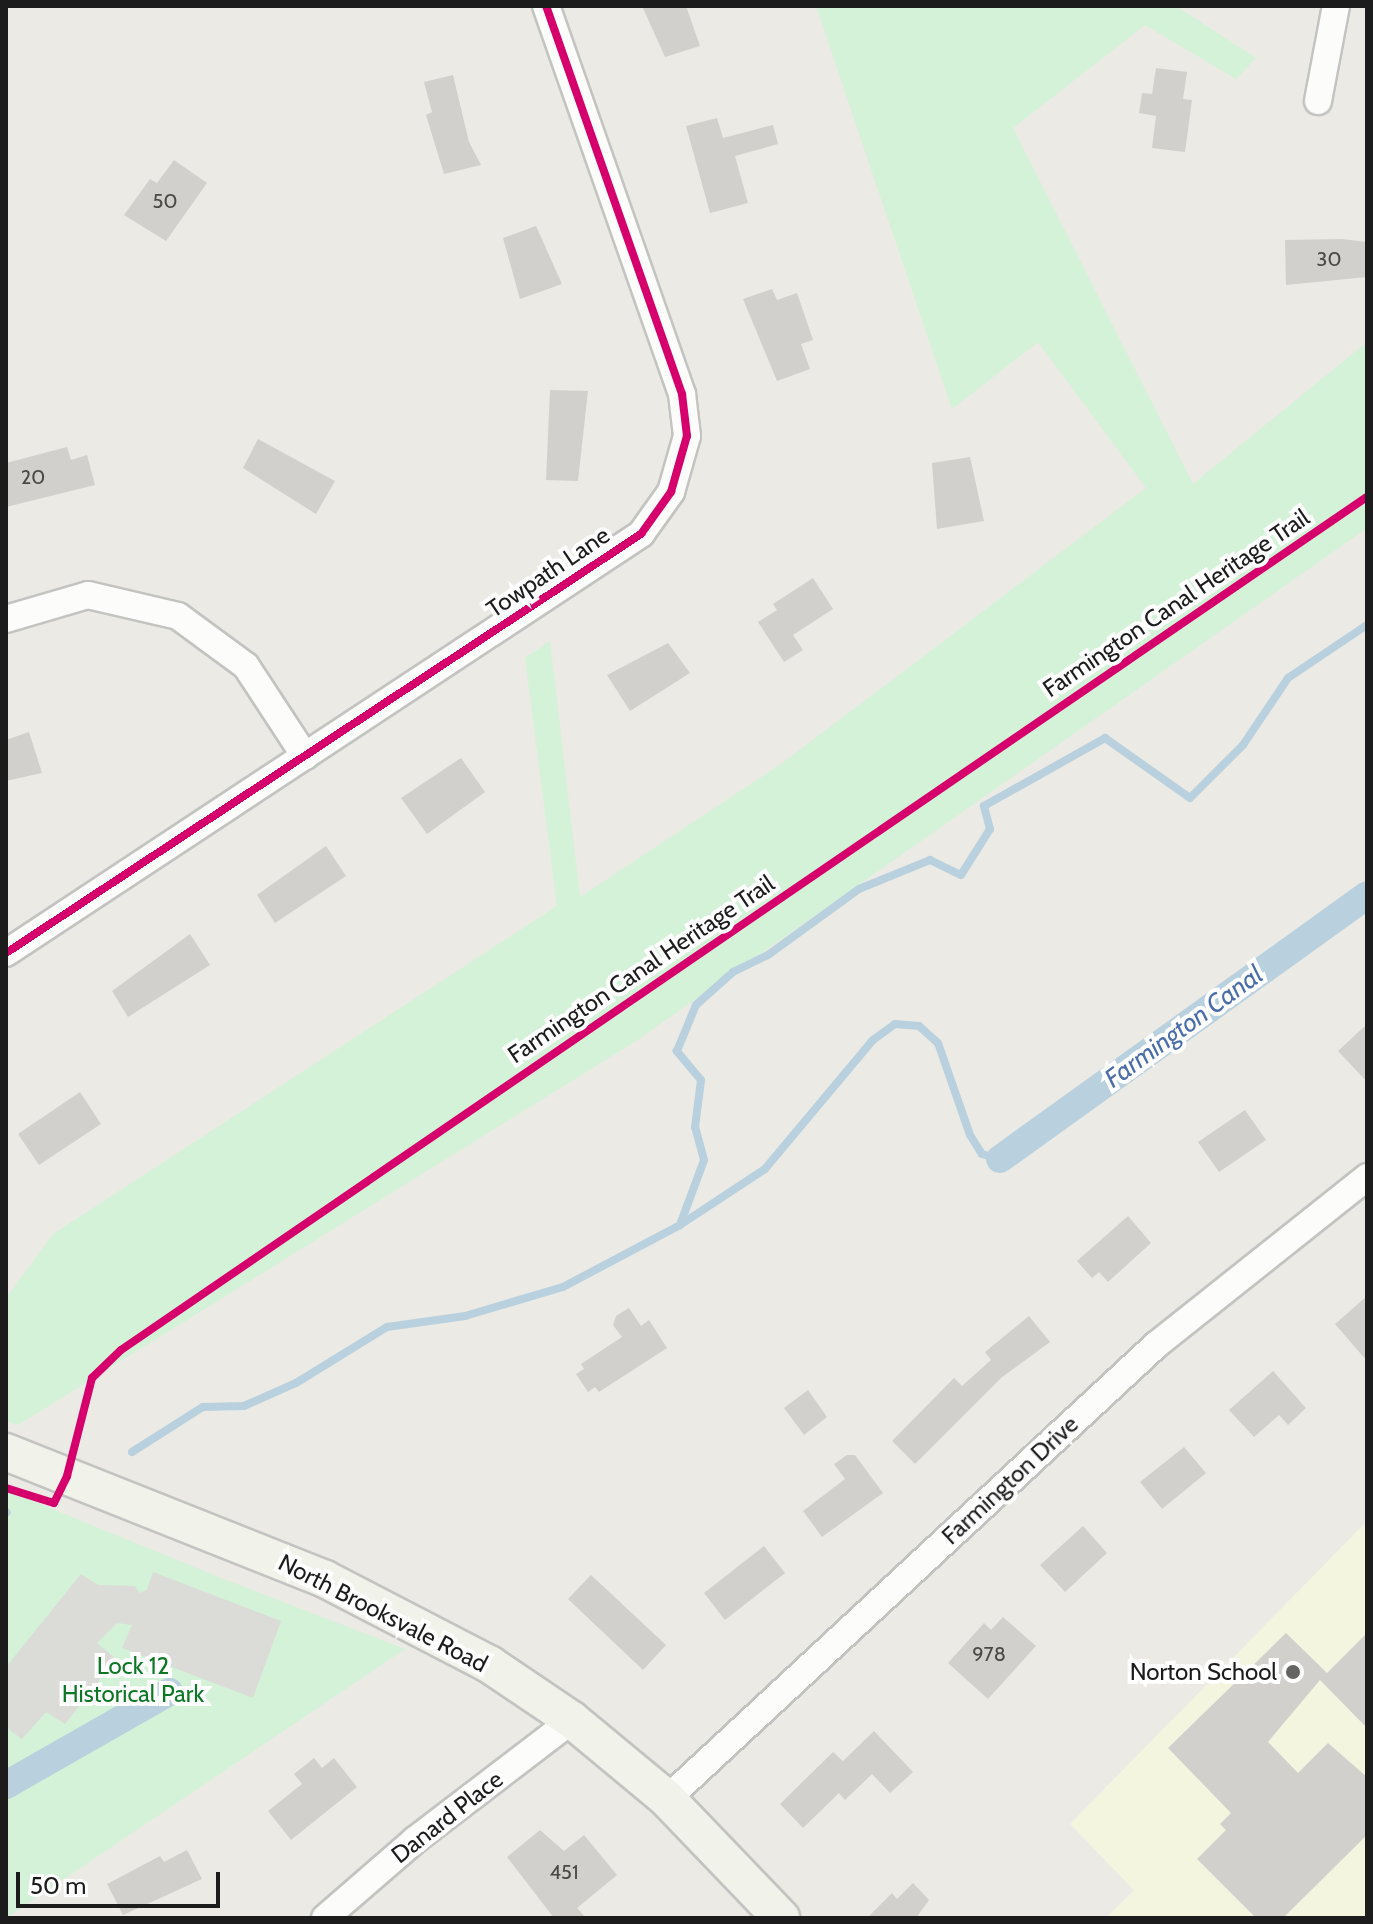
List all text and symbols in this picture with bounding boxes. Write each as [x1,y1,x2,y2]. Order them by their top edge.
house number: 50 [153,189,177,213]
house number: 30 [1317,247,1341,271]
house number: 20 [21,465,45,489]
street label: Farmington Canal Heritage Trail [1037,503,1315,703]
street label: Towpath Lane [481,520,615,624]
street label: Farmington Canal Heritage Trail [502,869,780,1069]
water label: Farmington Canal [1099,959,1269,1095]
street label: Farmington Drive [936,1410,1084,1550]
street label: North Brooksvale Road [274,1548,492,1678]
house number: 978 [972,1642,1006,1666]
park label: Lock 12 Historical Park [62,1652,204,1708]
place label: Norton School [1130,1658,1277,1686]
marker: Norton School [1284,1663,1302,1681]
street label: Danard Place [386,1765,508,1869]
scale bar [20,1856,224,1906]
house number: 451 [550,1860,578,1884]
text: 50 m [30,1871,86,1900]

